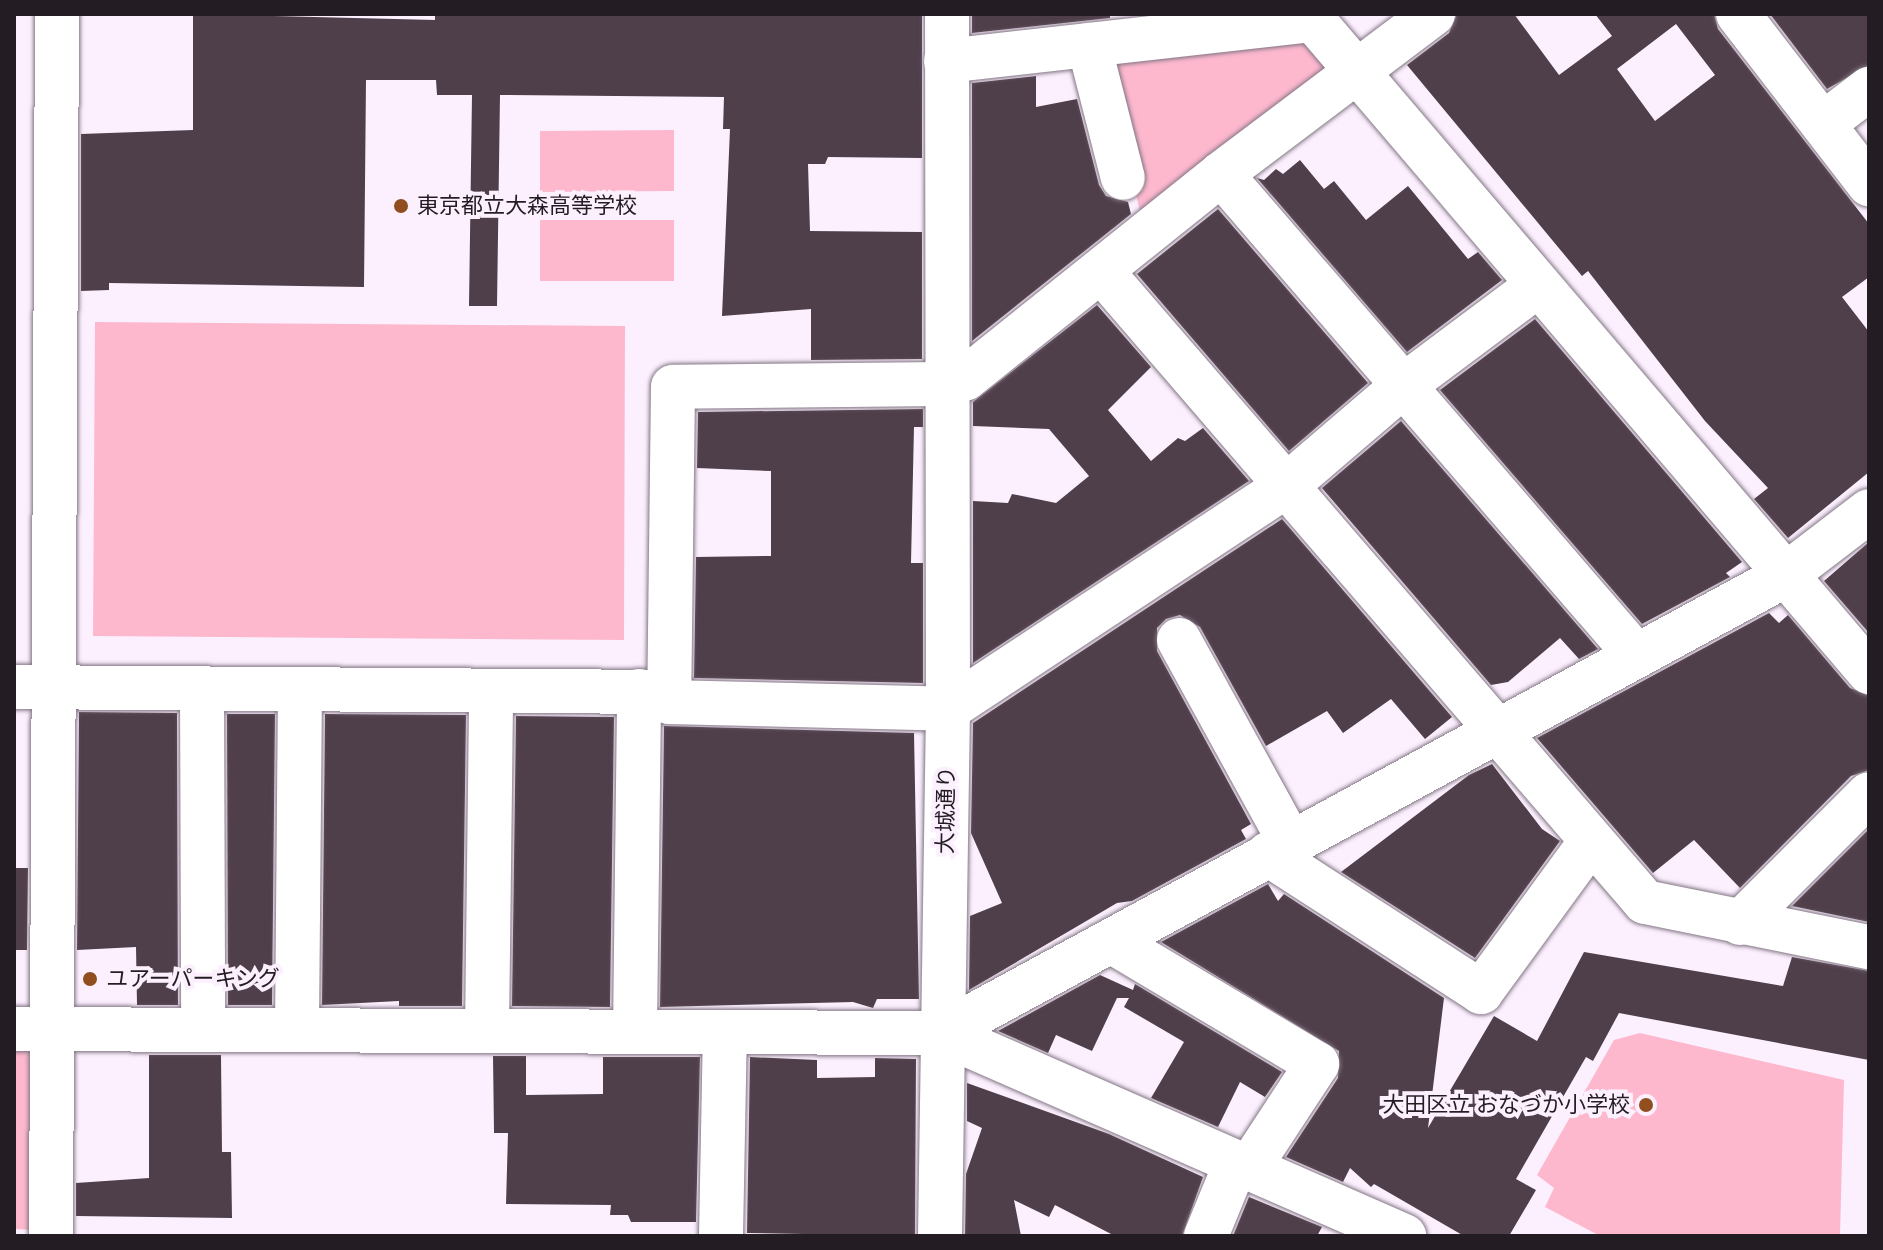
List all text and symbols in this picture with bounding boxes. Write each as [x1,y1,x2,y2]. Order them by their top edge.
place label: 東京都立大森高等学校 [417,193,637,219]
marker: 東京都立大森高等学校 [392,197,410,215]
street label: 大城通り [932,766,960,854]
place label: ユアーパーキング [106,966,281,992]
marker: ユアーパーキング [81,970,99,988]
place label: 大田区立 おなづか小学校 [1382,1092,1630,1118]
marker: 大田区立 おなづか小学校 [1637,1096,1655,1114]

